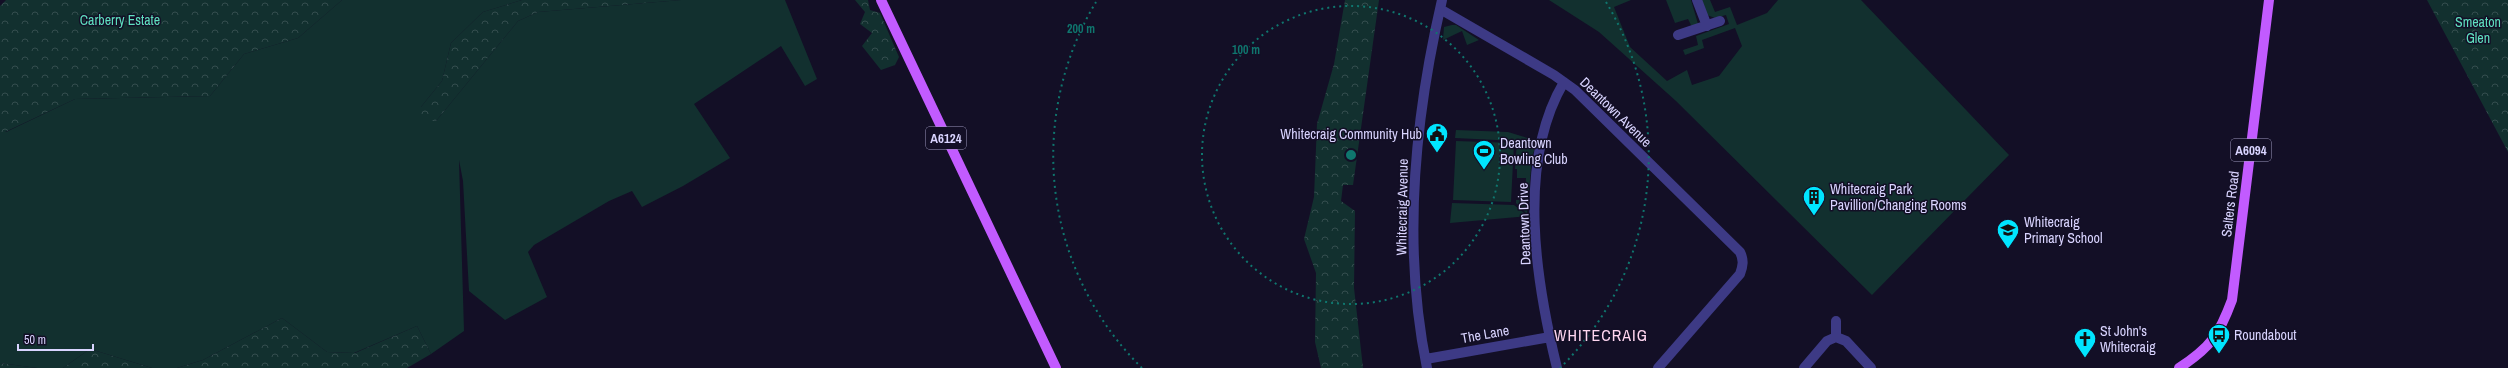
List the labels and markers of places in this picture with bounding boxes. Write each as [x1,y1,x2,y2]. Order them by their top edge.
public building icon: Whitecraig Community Hub [1424,121,1450,154]
place label: Whitecraig Community Hub [1280,125,1422,143]
place label: Deantown Bowling Club [1500,134,1568,168]
sports icon: Deantown Bowling Club [1471,138,1497,171]
centre of rings [1344,148,1358,162]
place label: Whitecraig Park Pavillion/Changing Rooms [1830,180,1967,214]
building icon: Whitecraig Park Pavillion/Changing Rooms [1801,184,1827,217]
place label: Whitecraig Primary School [2024,213,2102,247]
school or university icon: Whitecraig Primary School [1995,217,2021,250]
place label: St John's Whitecraig [2100,322,2156,356]
bus stop icon: Roundabout [2206,322,2232,355]
church icon: St John's Whitecraig [2072,326,2098,359]
place label: Roundabout [2234,326,2297,344]

